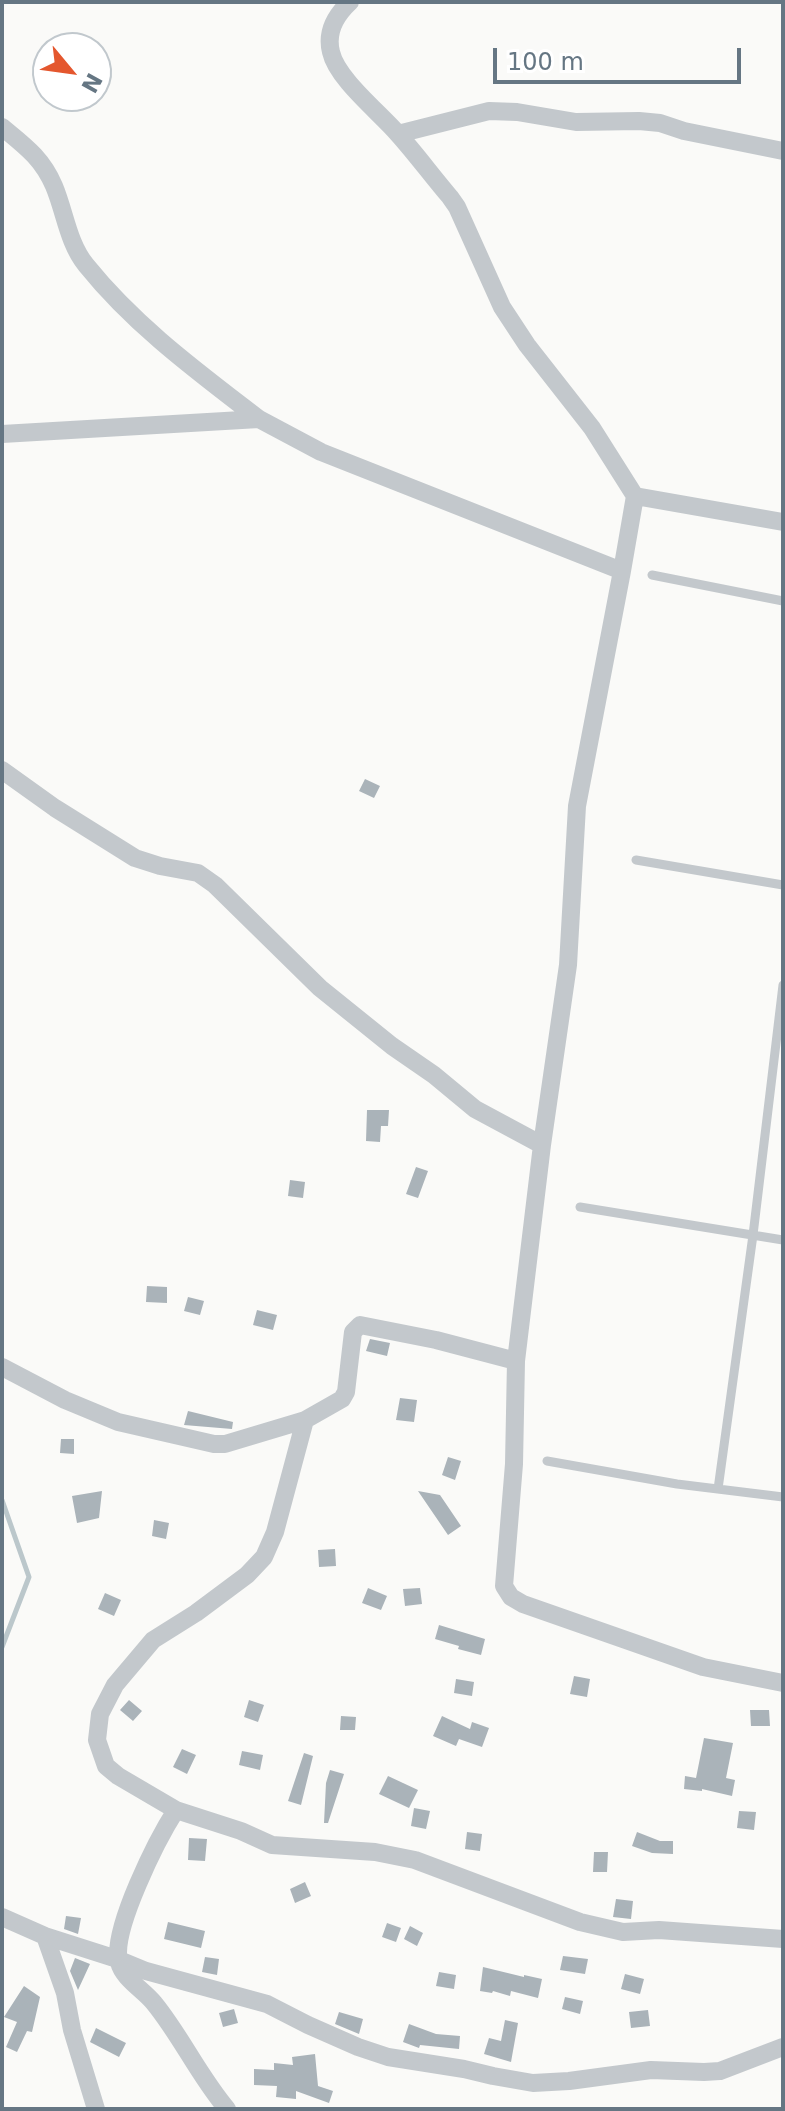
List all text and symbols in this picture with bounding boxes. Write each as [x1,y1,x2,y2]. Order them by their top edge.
north arrow [32,32,112,112]
scale bar [497,32,745,82]
text: 100 m [507,48,584,76]
text: N [76,69,107,97]

